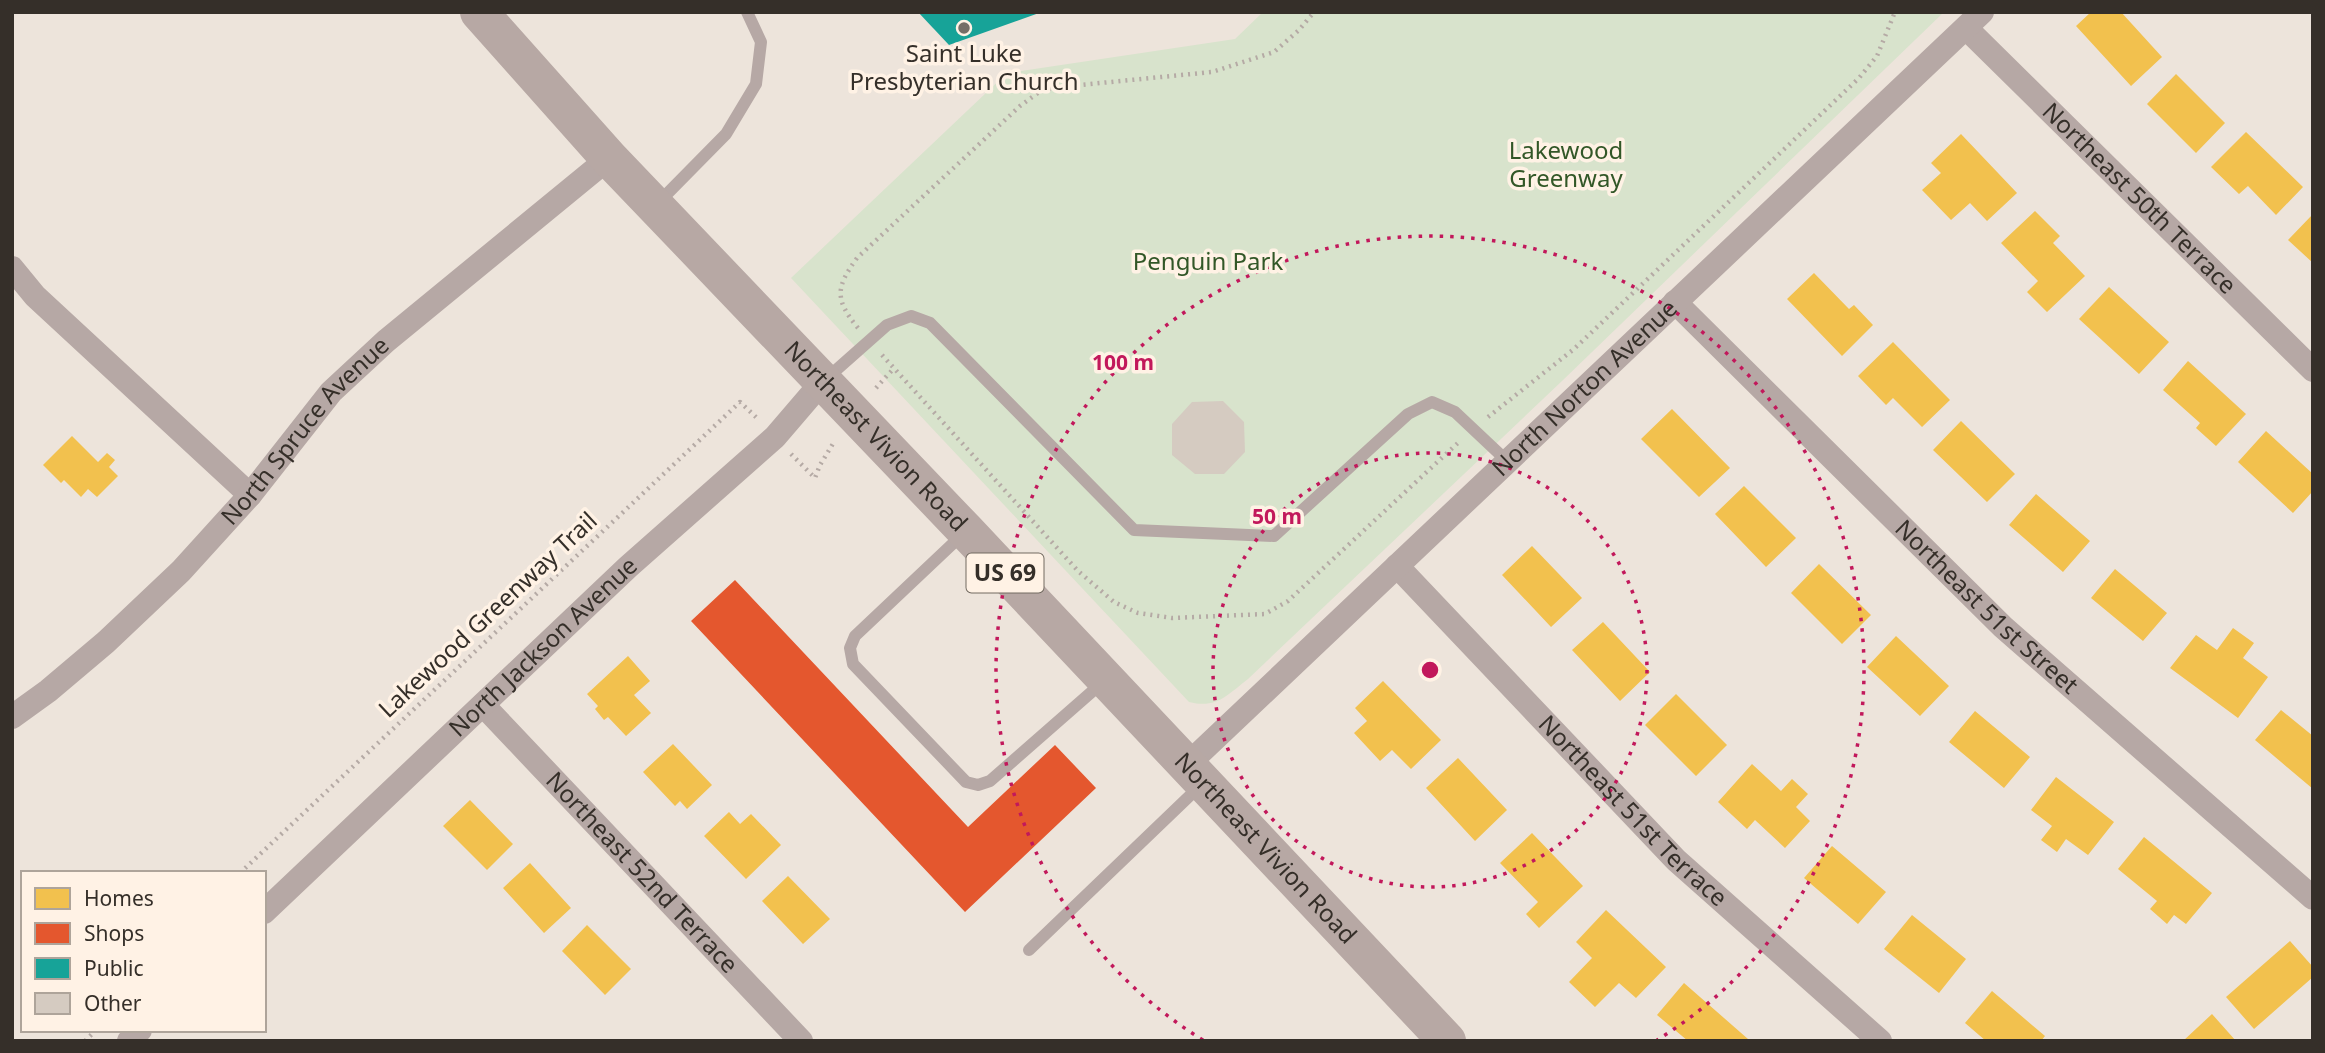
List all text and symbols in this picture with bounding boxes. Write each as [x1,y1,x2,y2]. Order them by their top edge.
marker: Saint Luke Presbyterian Church [956,20,972,36]
place label: Saint Luke Presbyterian Church [850,36,1078,97]
street label: Northeast 50th Terrace [2036,94,2244,301]
park label: Lakewood Greenway [1509,133,1623,194]
park label: Penguin Park [1133,244,1283,277]
street label: North Norton Avenue [1484,291,1684,483]
street label: North Spruce Avenue [213,328,396,532]
street label: Northeast Vivion Road [778,333,976,538]
text: 100 m [1092,348,1154,376]
text: 50 m [1252,502,1302,530]
street label: Lakewood Greenway Trail [370,504,603,724]
street label: Northeast 51st Street [1889,511,2086,701]
street label: North Jackson Avenue [441,548,644,743]
road number: US 69 [967,554,1044,593]
centre of rings [1418,658,1442,682]
street label: Northeast 51st Terrace [1532,707,1735,913]
street label: Northeast Vivion Road [1168,744,1365,950]
street label: Northeast 52nd Terrace [539,764,746,980]
legend [21,871,266,1032]
text: Homes [84,884,154,912]
text: Shops [84,919,144,947]
text: Public [84,954,144,982]
text: Other [84,989,142,1017]

